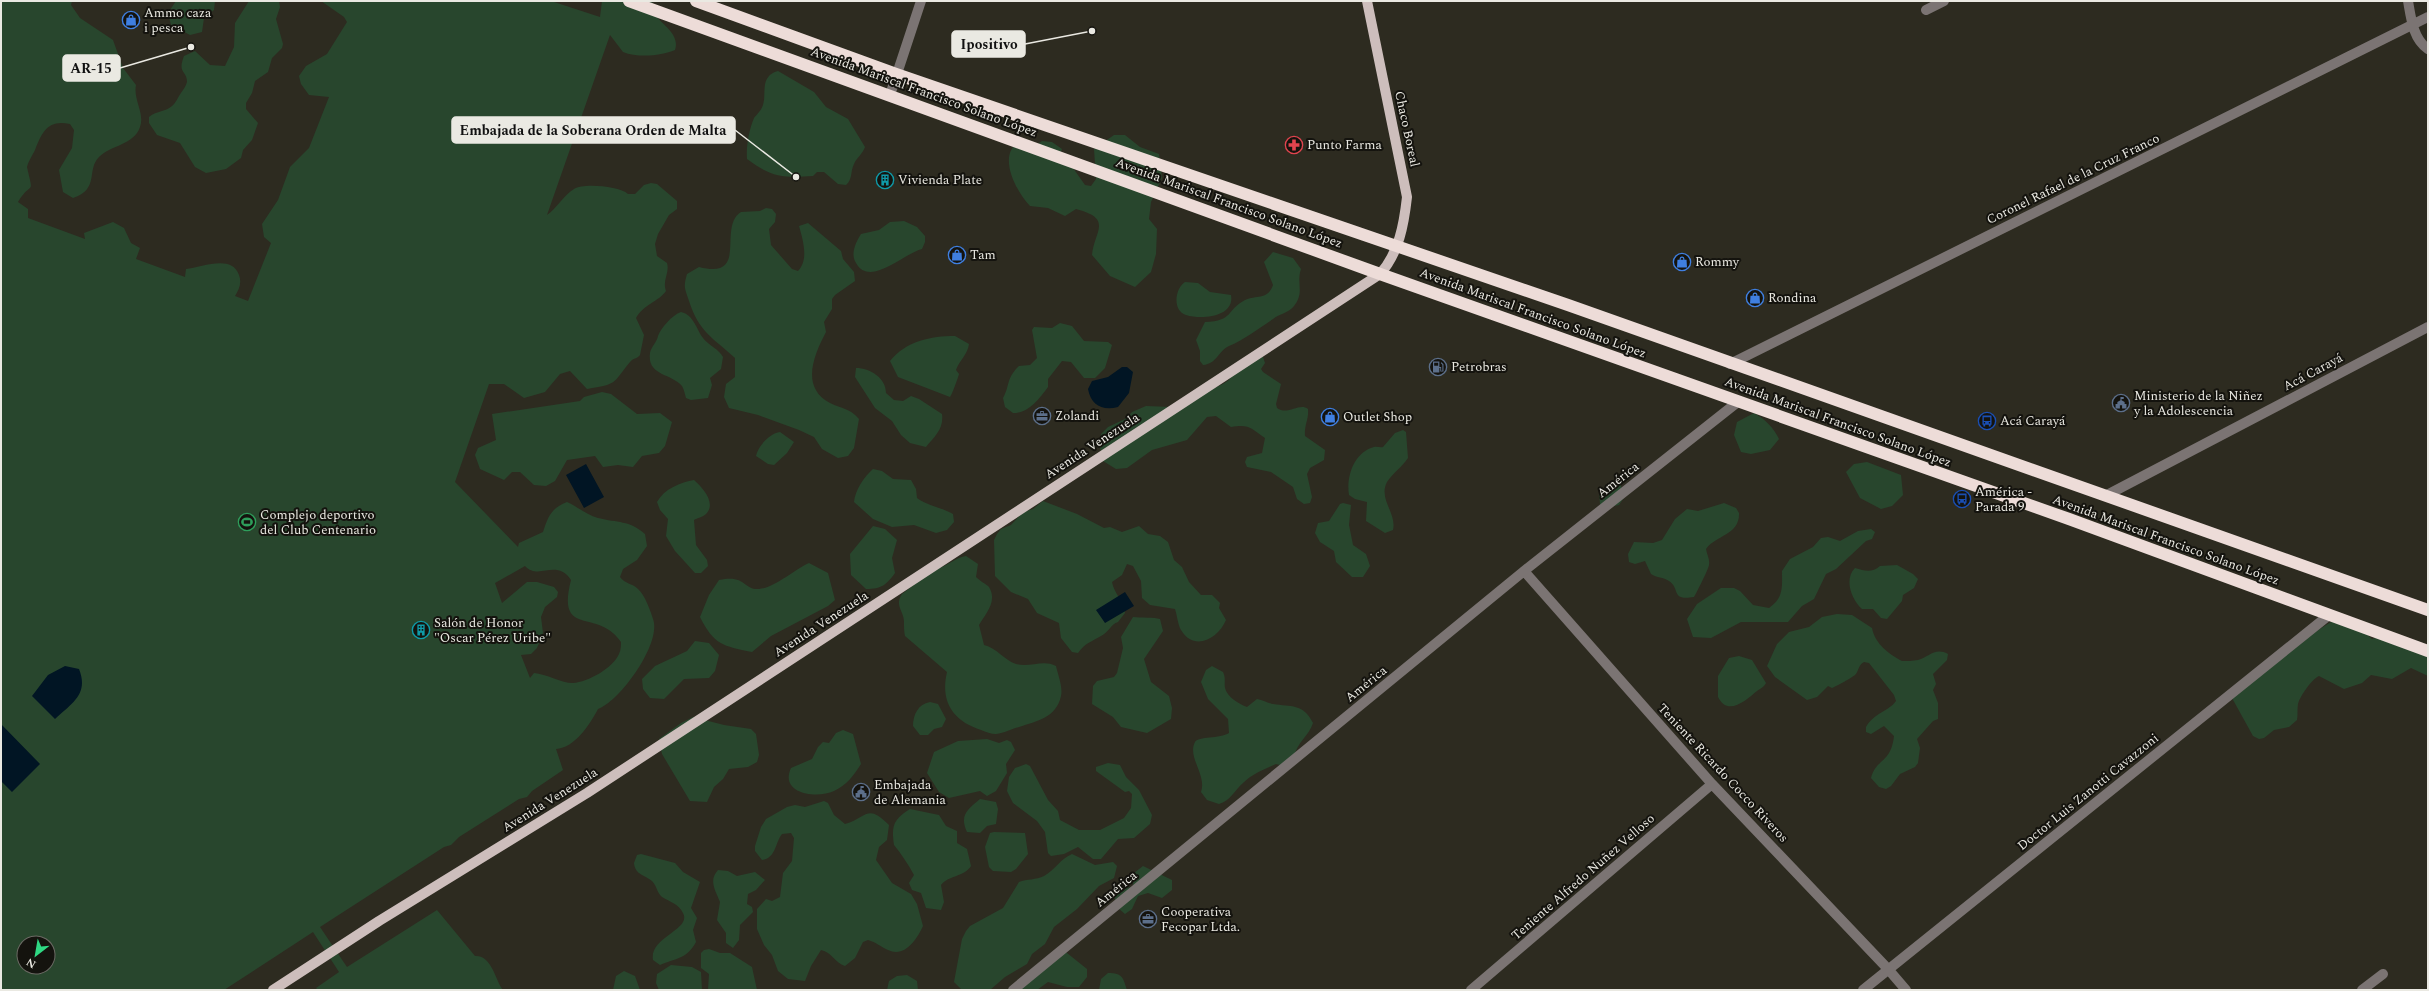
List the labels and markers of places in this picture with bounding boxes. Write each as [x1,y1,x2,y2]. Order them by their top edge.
place label: Ammo caza i pesca [144,3,212,38]
shop icon: Ammo caza i pesca [121,10,141,30]
callout: Ipositivo [952,31,1025,57]
callout: AR-15 [63,55,120,81]
callout: Embajada de la Soberana Orden de Malta [452,117,735,143]
pharmacy icon: Punto Farma [1284,135,1304,155]
place label: Punto Farma [1307,135,1382,155]
building icon: Vivienda Plate [875,170,895,190]
place label: Vivienda Plate [898,170,982,190]
shop icon: Tam [947,245,967,265]
place label: Tam [970,245,996,265]
shop icon: Rommy [1672,252,1692,272]
place label: Rommy [1695,252,1740,272]
shop icon: Rondina [1745,288,1765,308]
place label: Rondina [1768,288,1817,308]
fuel station icon: Petrobras [1428,357,1448,377]
place label: Petrobras [1451,357,1507,377]
place label: Ministerio de la Niñez y la Adolescencia [2133,386,2263,421]
public building icon: Ministerio de la Niñez y la Adolescencia [2111,393,2131,413]
office icon: Zolandi [1032,406,1052,426]
place label: Zolandi [1055,406,1099,426]
shop icon: Outlet Shop [1320,407,1340,427]
place label: Outlet Shop [1343,407,1412,427]
bus stop icon: Acá Carayá [1977,411,1997,431]
place label: Acá Carayá [2000,411,2066,431]
place label: América - Parada 9 [1975,482,2032,517]
bus stop icon: América - Parada 9 [1952,489,1972,509]
place label: Complejo deportivo del Club Centenario [260,505,376,540]
sports icon: Complejo deportivo del Club Centenario [237,512,257,532]
place label: Salón de Honor "Oscar Pérez Uribe" [434,613,551,648]
building icon: Salón de Honor "Oscar Pérez Uribe" [411,620,431,640]
place label: Embajada de Alemania [874,775,947,810]
public building icon: Embajada de Alemania [851,782,871,802]
place label: Cooperativa Fecopar Ltda. [1161,902,1240,937]
office icon: Cooperativa Fecopar Ltda. [1138,909,1158,929]

